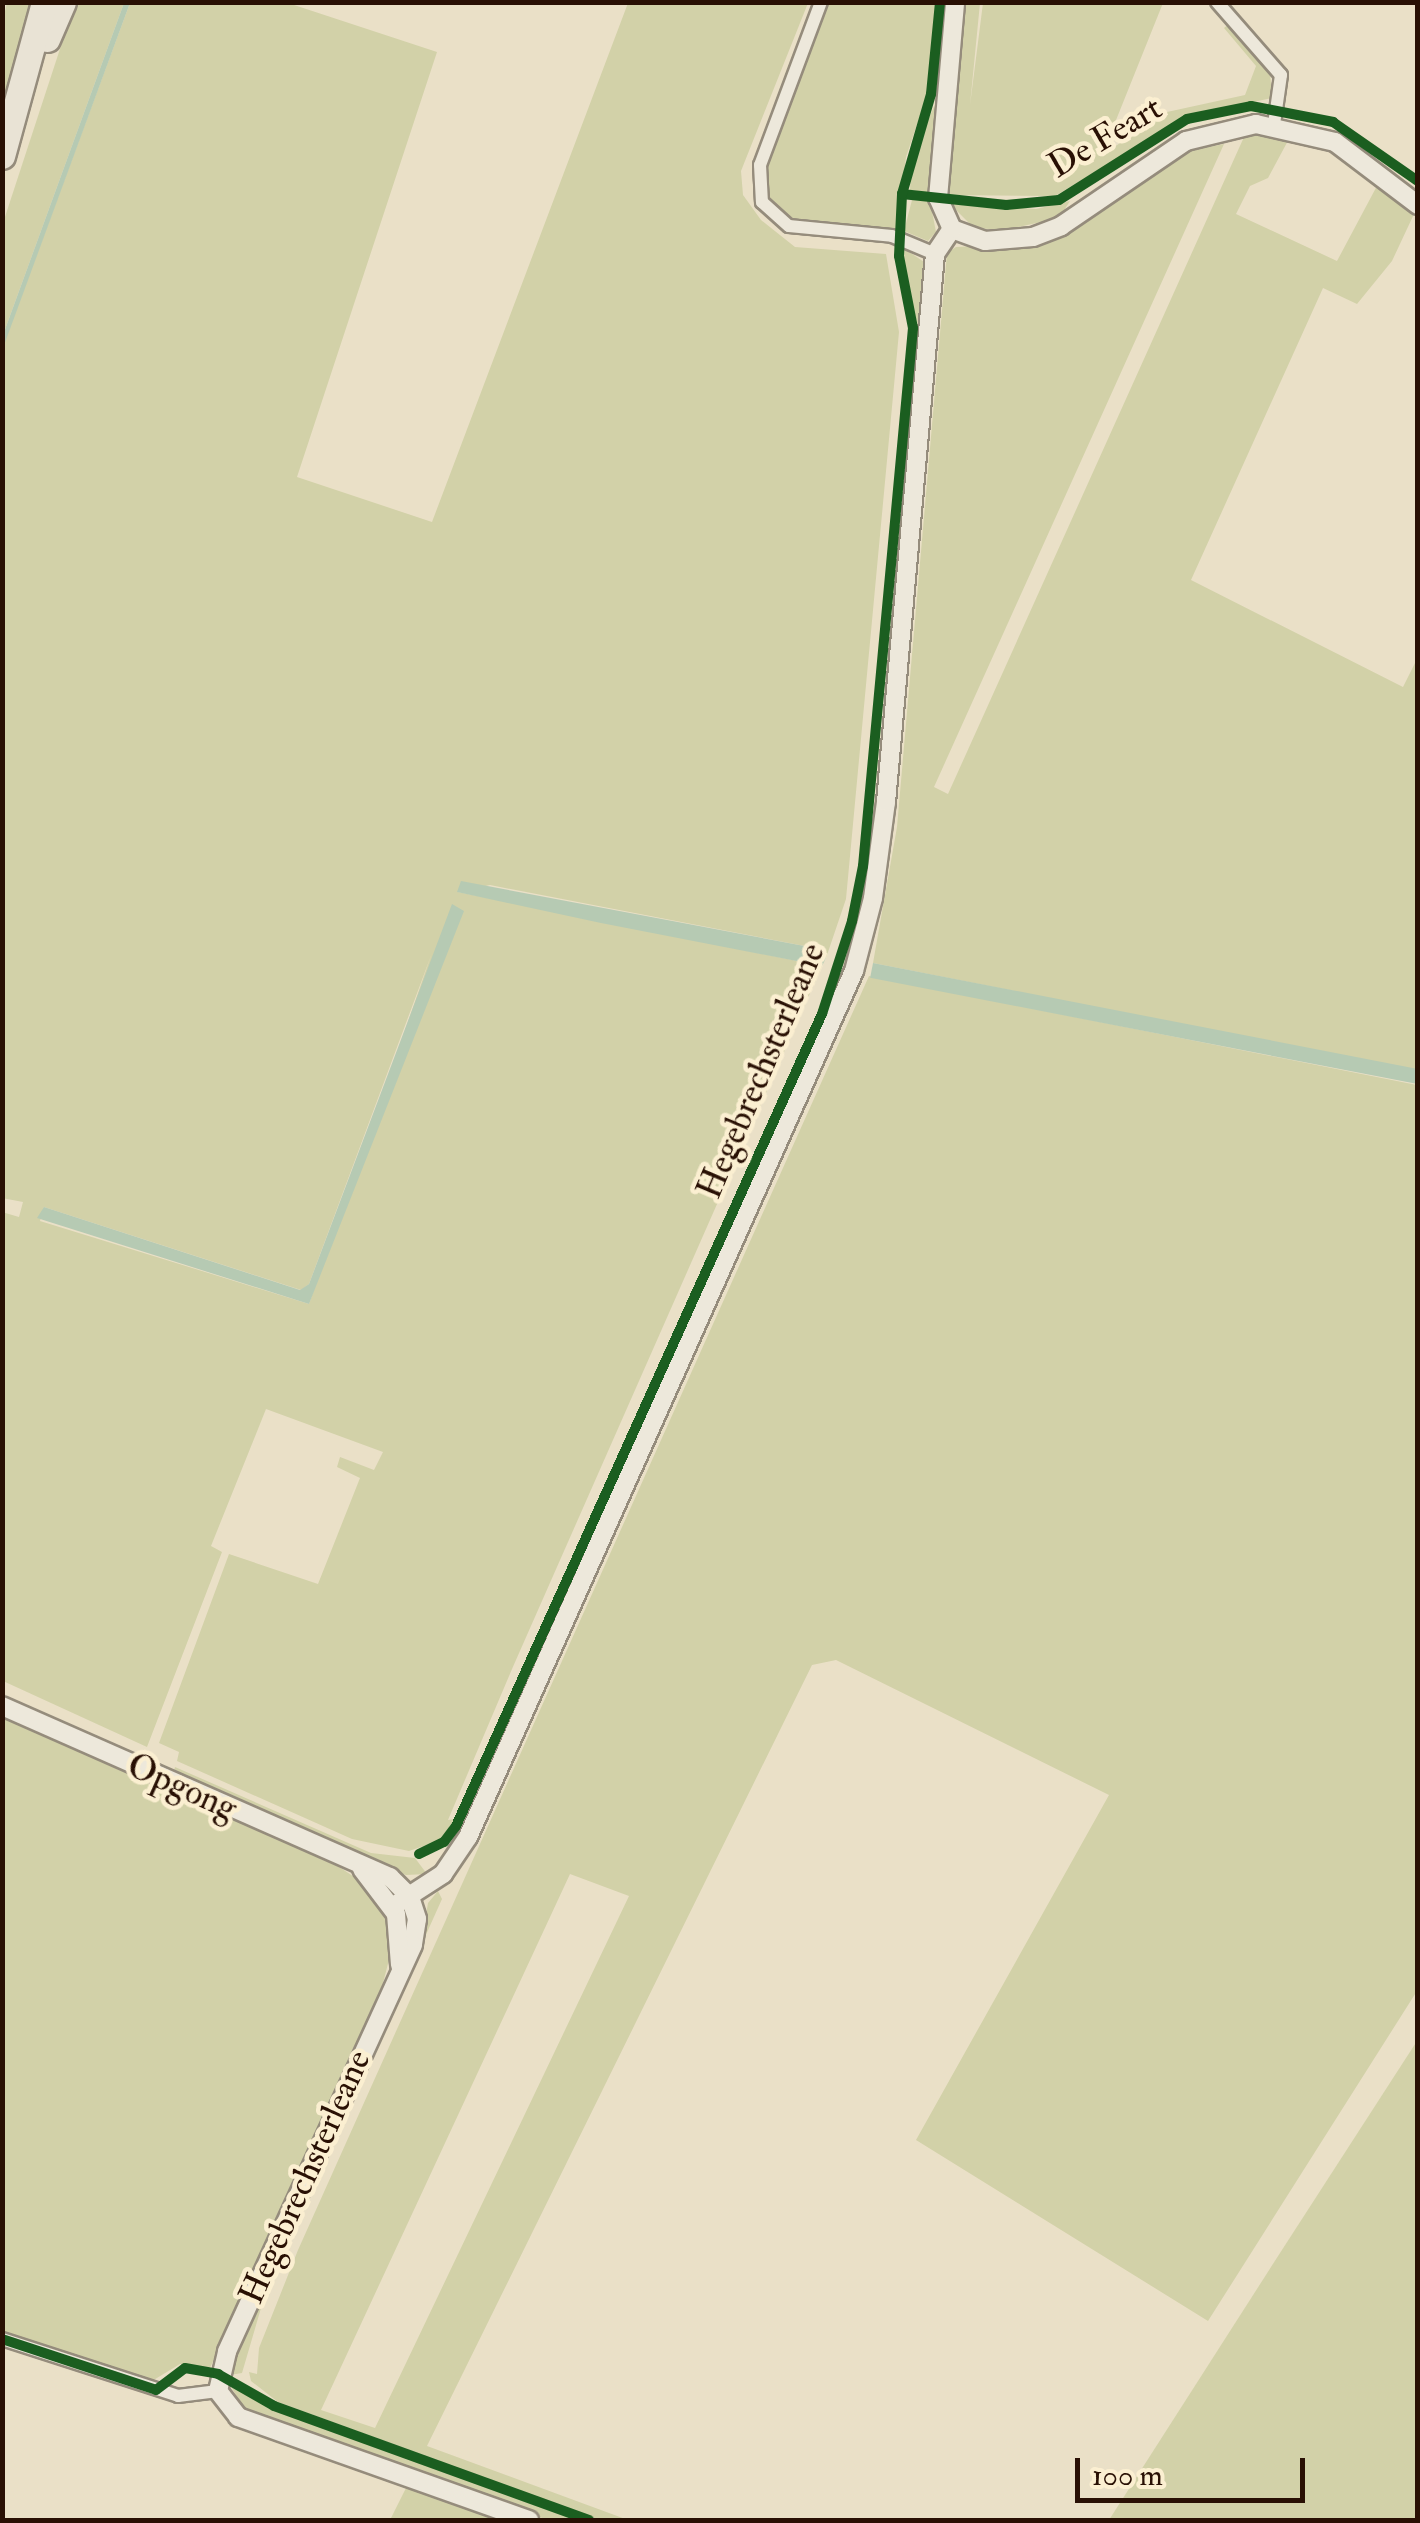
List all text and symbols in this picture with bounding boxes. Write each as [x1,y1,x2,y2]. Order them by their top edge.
street label: De Feart [1041,87,1169,187]
street label: Hegebrechsterleane [688,937,834,1205]
street label: Opgong [121,1744,243,1830]
street label: Hegebrechsterleane [230,2044,380,2310]
scale bar [1080,2438,1310,2500]
text: 100 m [1092,2457,1163,2494]

